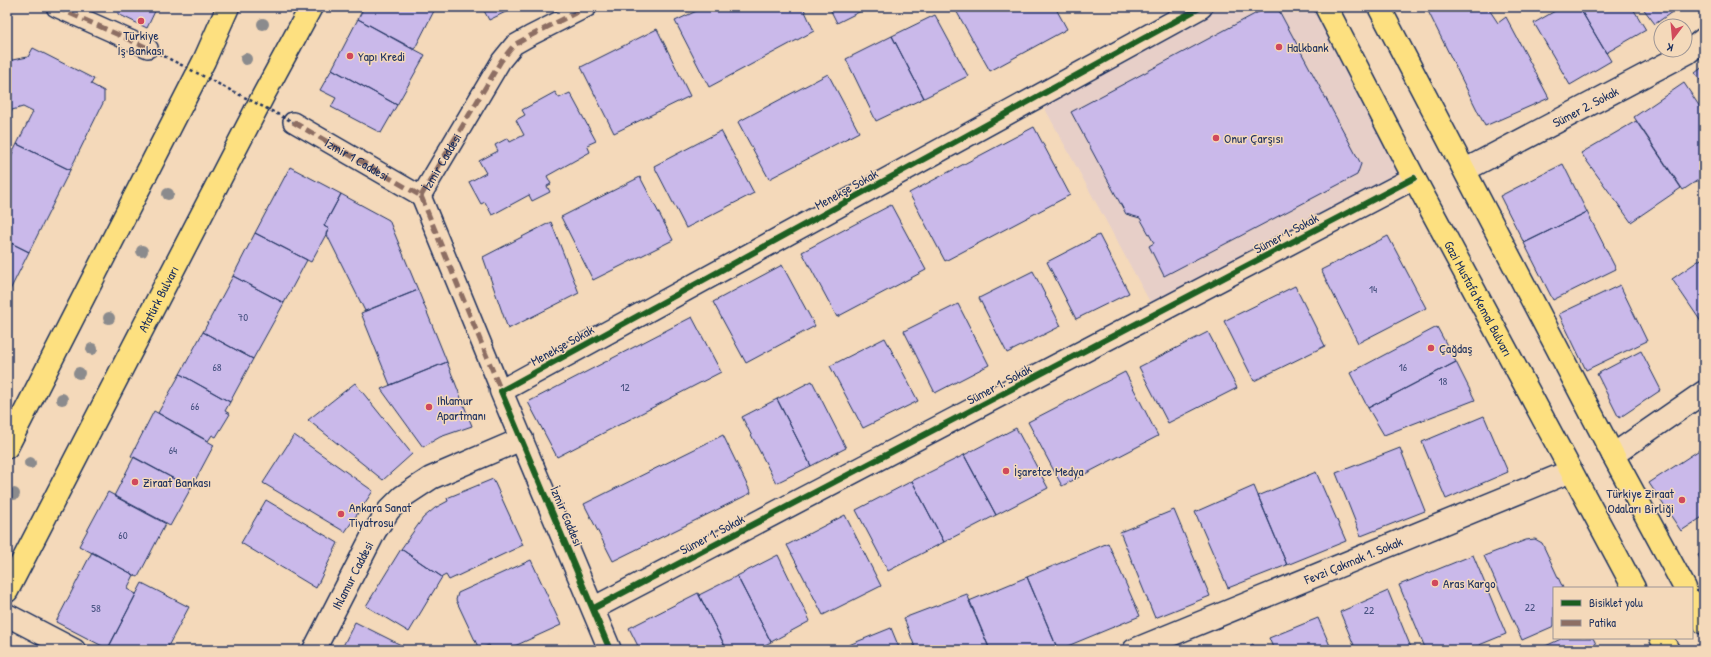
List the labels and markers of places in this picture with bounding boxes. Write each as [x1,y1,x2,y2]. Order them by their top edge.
marker: Türkiye İş Bankası [136,16,146,26]
place label: Türkiye İş Bankası [117,26,165,59]
place label: Halkbank [1287,38,1329,56]
marker: Halkbank [1274,42,1284,52]
place label: Yapı Kredi [358,47,405,65]
marker: Yapı Kredi [345,51,355,61]
place label: Onur Çarşısı [1224,129,1283,147]
marker: Onur Çarşısı [1211,133,1221,143]
place label: Çağdaş [1439,339,1472,357]
marker: Çağdaş [1426,343,1436,353]
place label: Ihlamur Apartmanı [437,391,486,424]
marker: Ihlamur Apartmanı [424,402,434,412]
place label: İşaretce Medya [1014,462,1084,480]
marker: İşaretce Medya [1001,466,1011,476]
place label: Ziraat Bankası [143,473,211,491]
marker: Ziraat Bankası [130,477,140,487]
place label: Türkiye Ziraat Odaları Birliği [1607,484,1675,517]
marker: Türkiye Ziraat Odaları Birliği [1677,495,1687,505]
place label: Ankara Sanat Tiyatrosu [349,498,412,531]
marker: Ankara Sanat Tiyatrosu [336,509,346,519]
place label: Aras Kargo [1443,574,1495,592]
marker: Aras Kargo [1430,578,1440,588]

